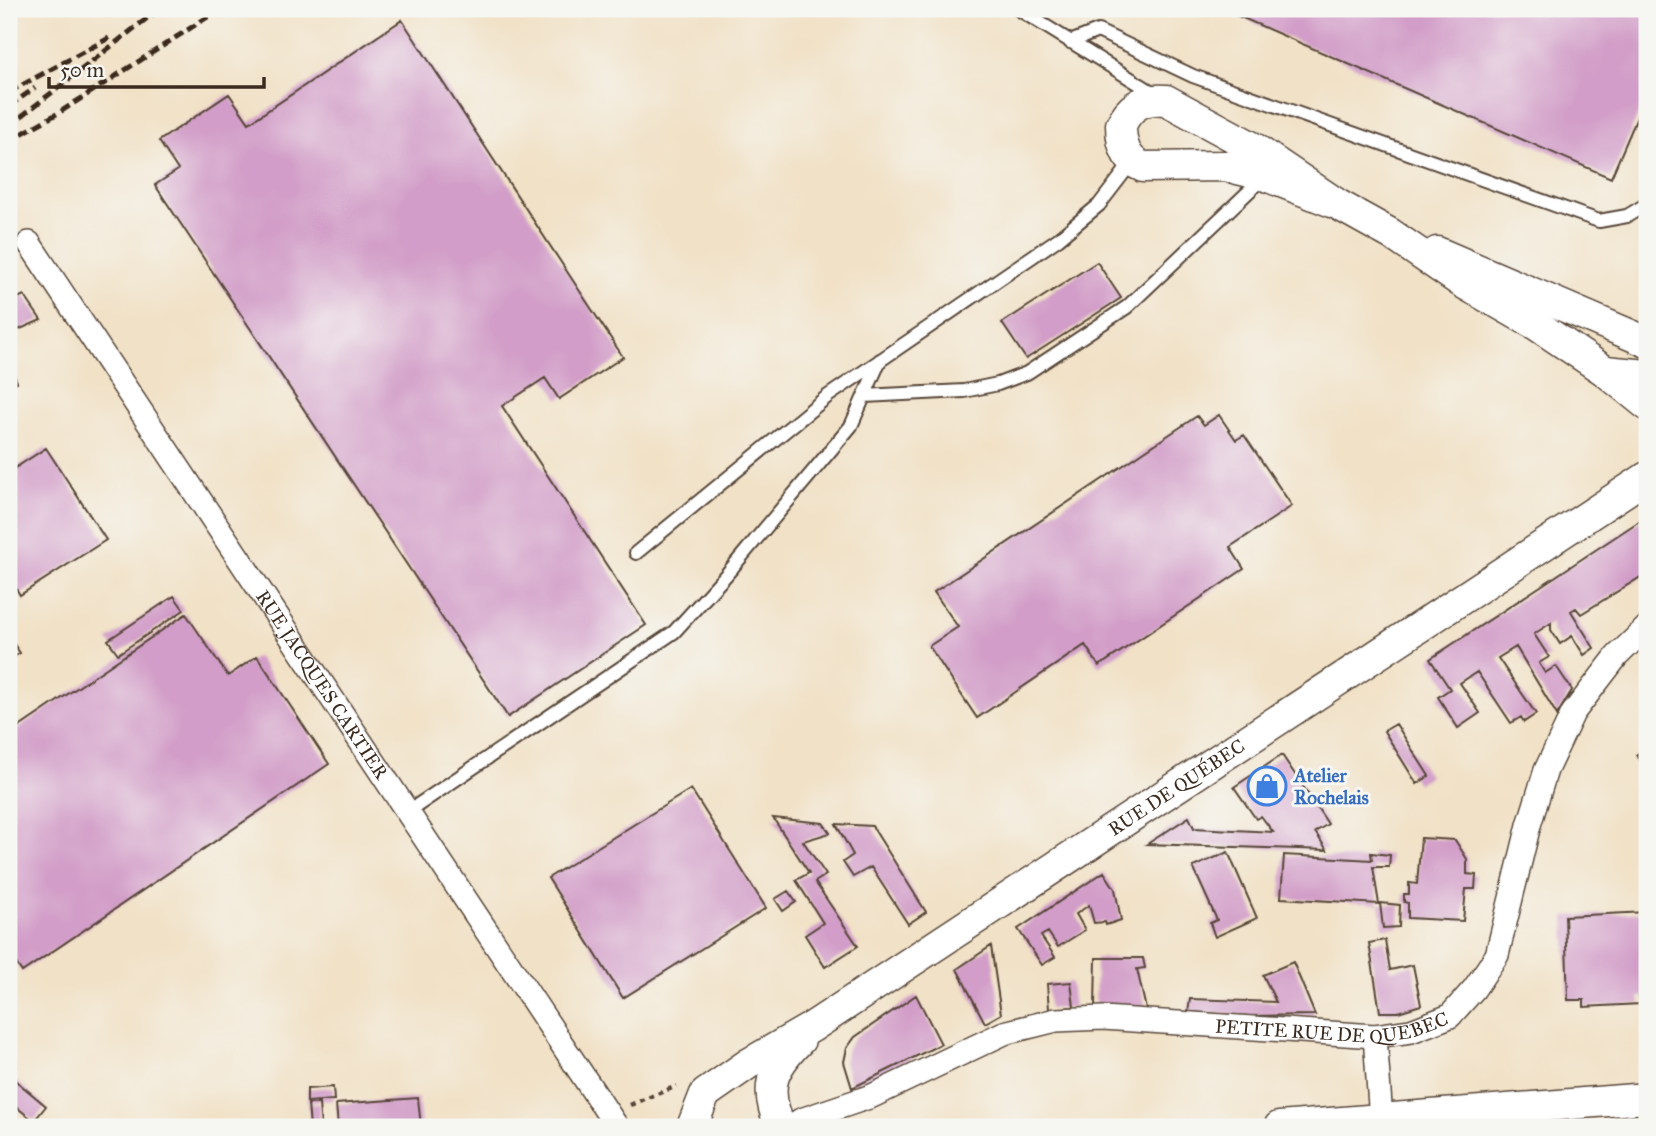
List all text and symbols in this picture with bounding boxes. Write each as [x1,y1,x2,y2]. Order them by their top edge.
scale bar [49,46,264,90]
text: 50 m [60,57,105,83]
street label: RUE JACQUES CARTIER [251,586,394,784]
street label: RUE DE QUÉBEC [1104,734,1249,841]
place label: Atelier Rochelais [1292,764,1369,809]
shop icon: Atelier Rochelais [1246,765,1288,807]
street label: PETITE RUE DE QUEBEC [1214,1007,1452,1049]

